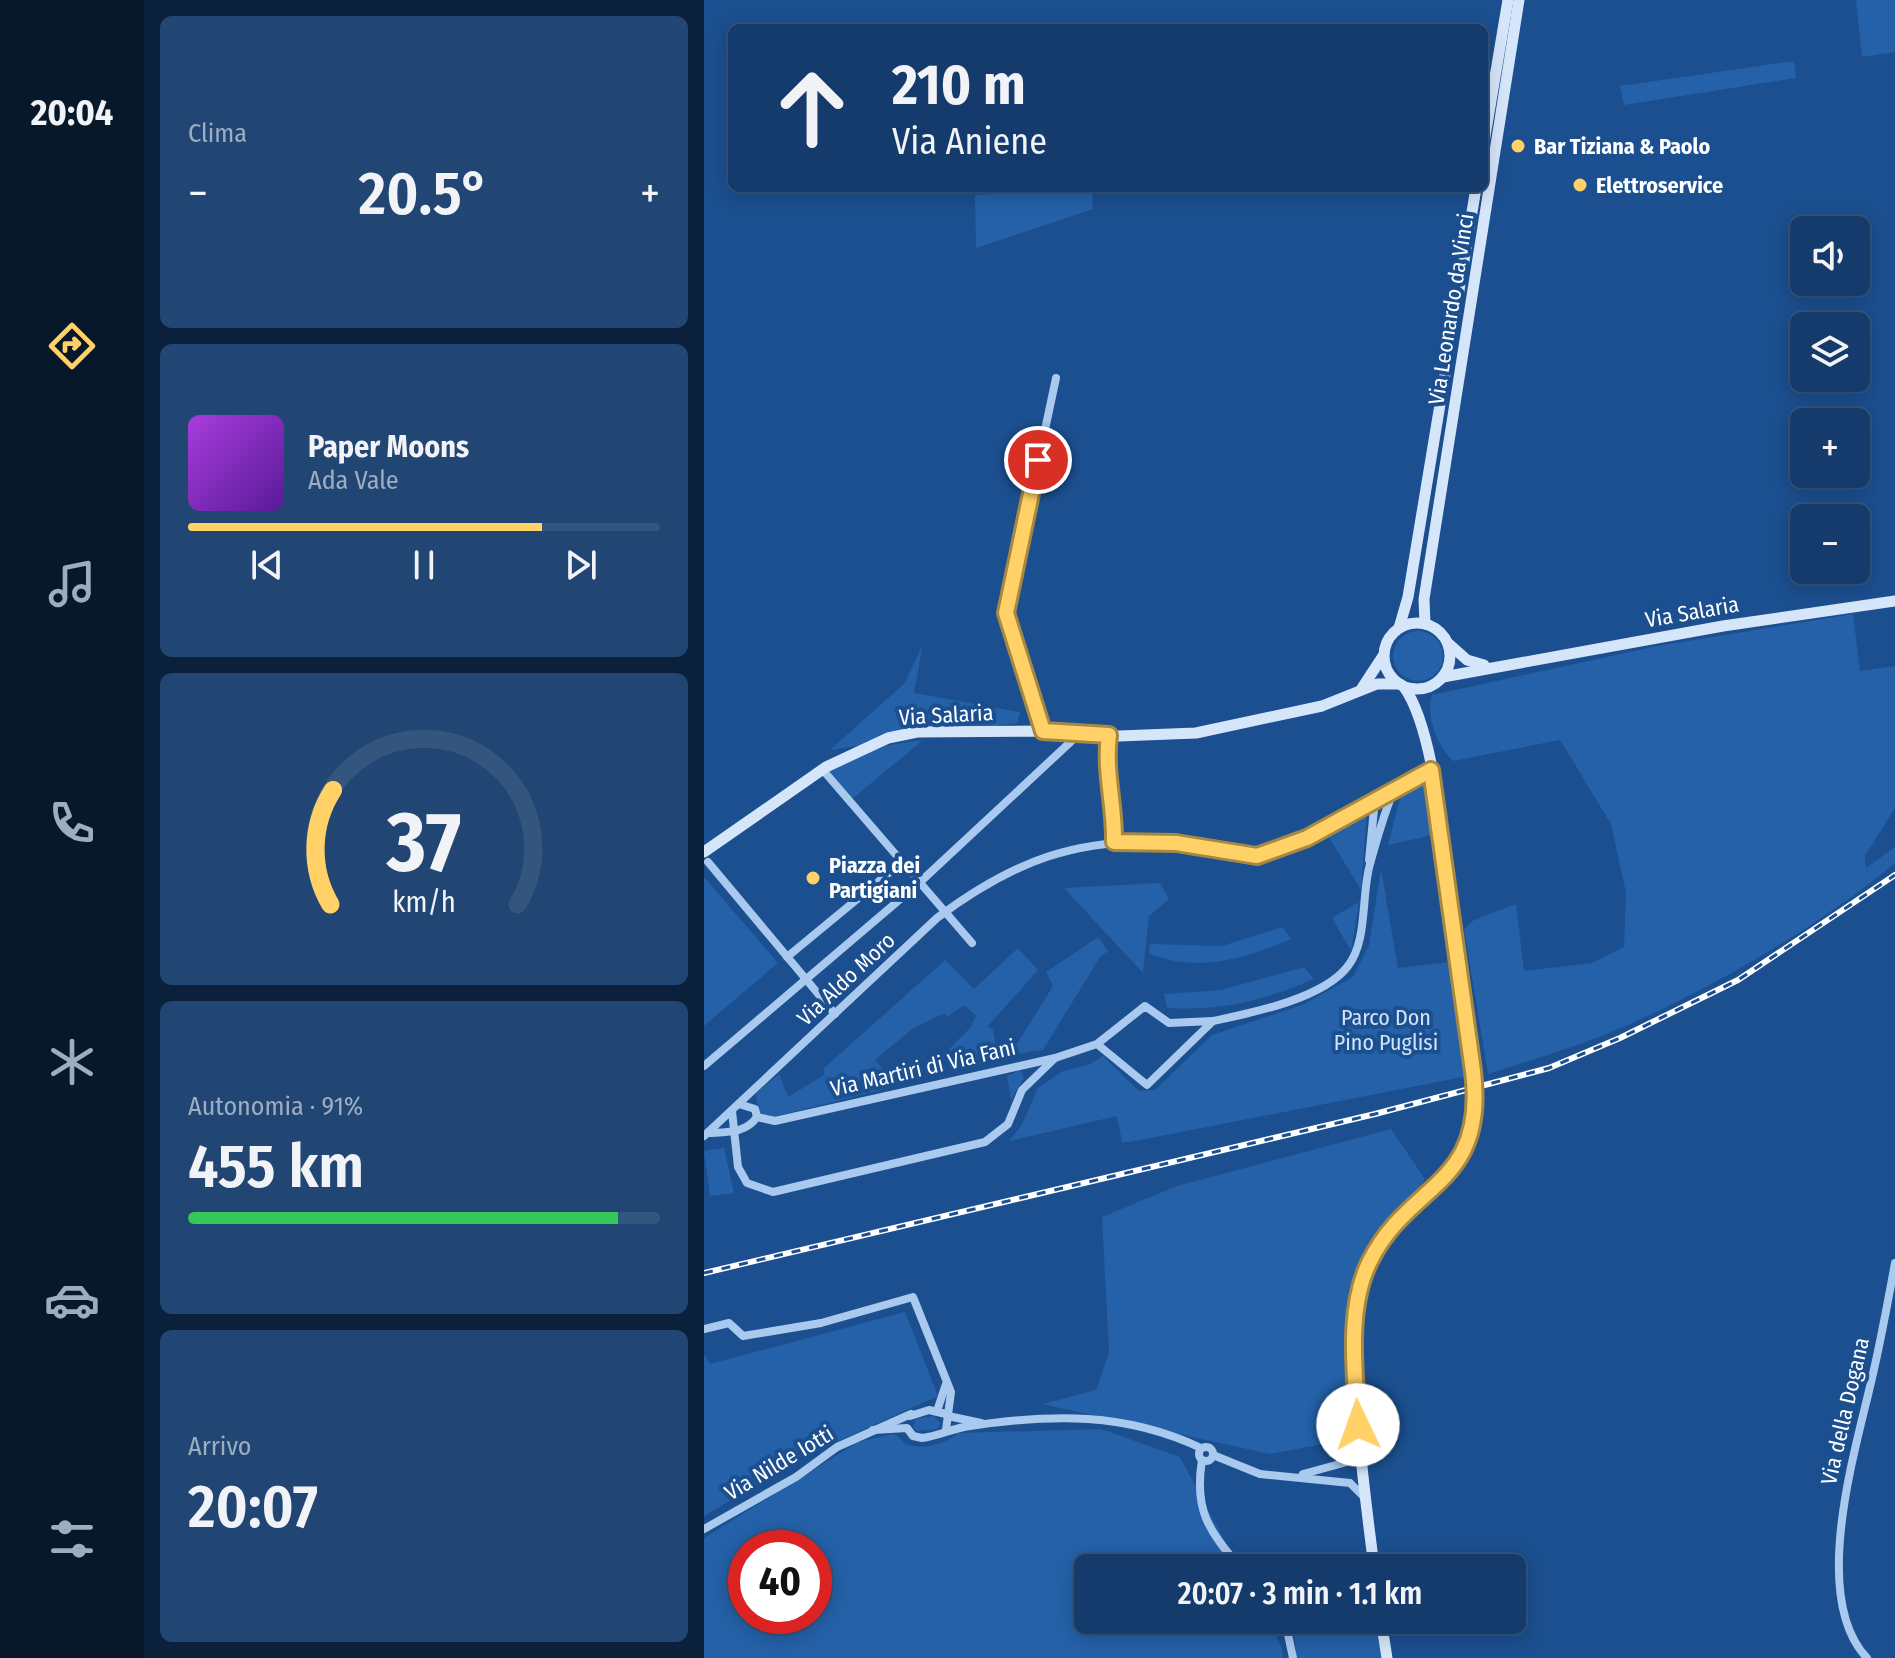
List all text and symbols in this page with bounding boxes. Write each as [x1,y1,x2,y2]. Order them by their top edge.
text: 210 m [892,52,1026,119]
icon: ahead [760,56,864,160]
text: 20:04 [31,91,113,135]
text: Clima [188,118,247,149]
text: Via Aniene [892,120,1047,164]
place label: Bar Tiziana & Paolo [1534,133,1711,160]
marker: Bar Tiziana & Paolo [1509,137,1527,155]
text: 20.5° [359,158,489,230]
text: − [188,167,208,220]
text: + [640,167,660,220]
place label: Elettroservice [1596,172,1723,199]
marker: Elettroservice [1571,176,1589,194]
street label: Via Leonardo da Vinci [1423,211,1479,407]
map controls [1790,216,1870,584]
button: sound [1790,216,1870,296]
button: layers [1790,312,1870,392]
icon: directions [44,318,100,374]
button: + [1790,408,1870,488]
pin [1004,426,1072,494]
text: Paper Moons [308,429,469,465]
icon: arrive [1016,438,1060,482]
text: Ada Vale [308,465,399,496]
button: − [1790,504,1870,584]
icon: previous [245,543,289,587]
icon: pause [402,543,446,587]
icon: next [559,543,603,587]
icon: music [44,556,100,612]
street label: Via Salaria [1643,590,1741,634]
street label: Via Salaria [898,699,994,731]
text: 37 [386,793,461,893]
icon: phone [44,795,100,851]
place label: Piazza dei Partigiani [829,852,920,904]
marker: Piazza dei Partigiani [804,869,822,887]
text: km/h [392,885,456,920]
street label: Via Aldo Moro [791,927,901,1031]
park label: Parco Don Pino Puglisi [1334,1004,1438,1056]
icon: climate [44,1034,100,1090]
street label: Via Martiri di Via Fani [828,1034,1018,1102]
text: Autonomia · 91% [188,1091,363,1122]
text: 455 km [188,1131,364,1203]
icon: car [44,1272,100,1328]
street label: Via della Dogana [1815,1335,1875,1487]
position arrow [1316,1383,1400,1467]
street label: Via Nilde Iotti [720,1420,838,1506]
text: Arrivo [188,1431,252,1462]
text: 20:07 [188,1471,318,1543]
icon: filters [44,1511,100,1567]
speed limit sign: 40 [728,1530,832,1634]
text: 20:07 · 3 min · 1.1 km [1178,1576,1422,1612]

